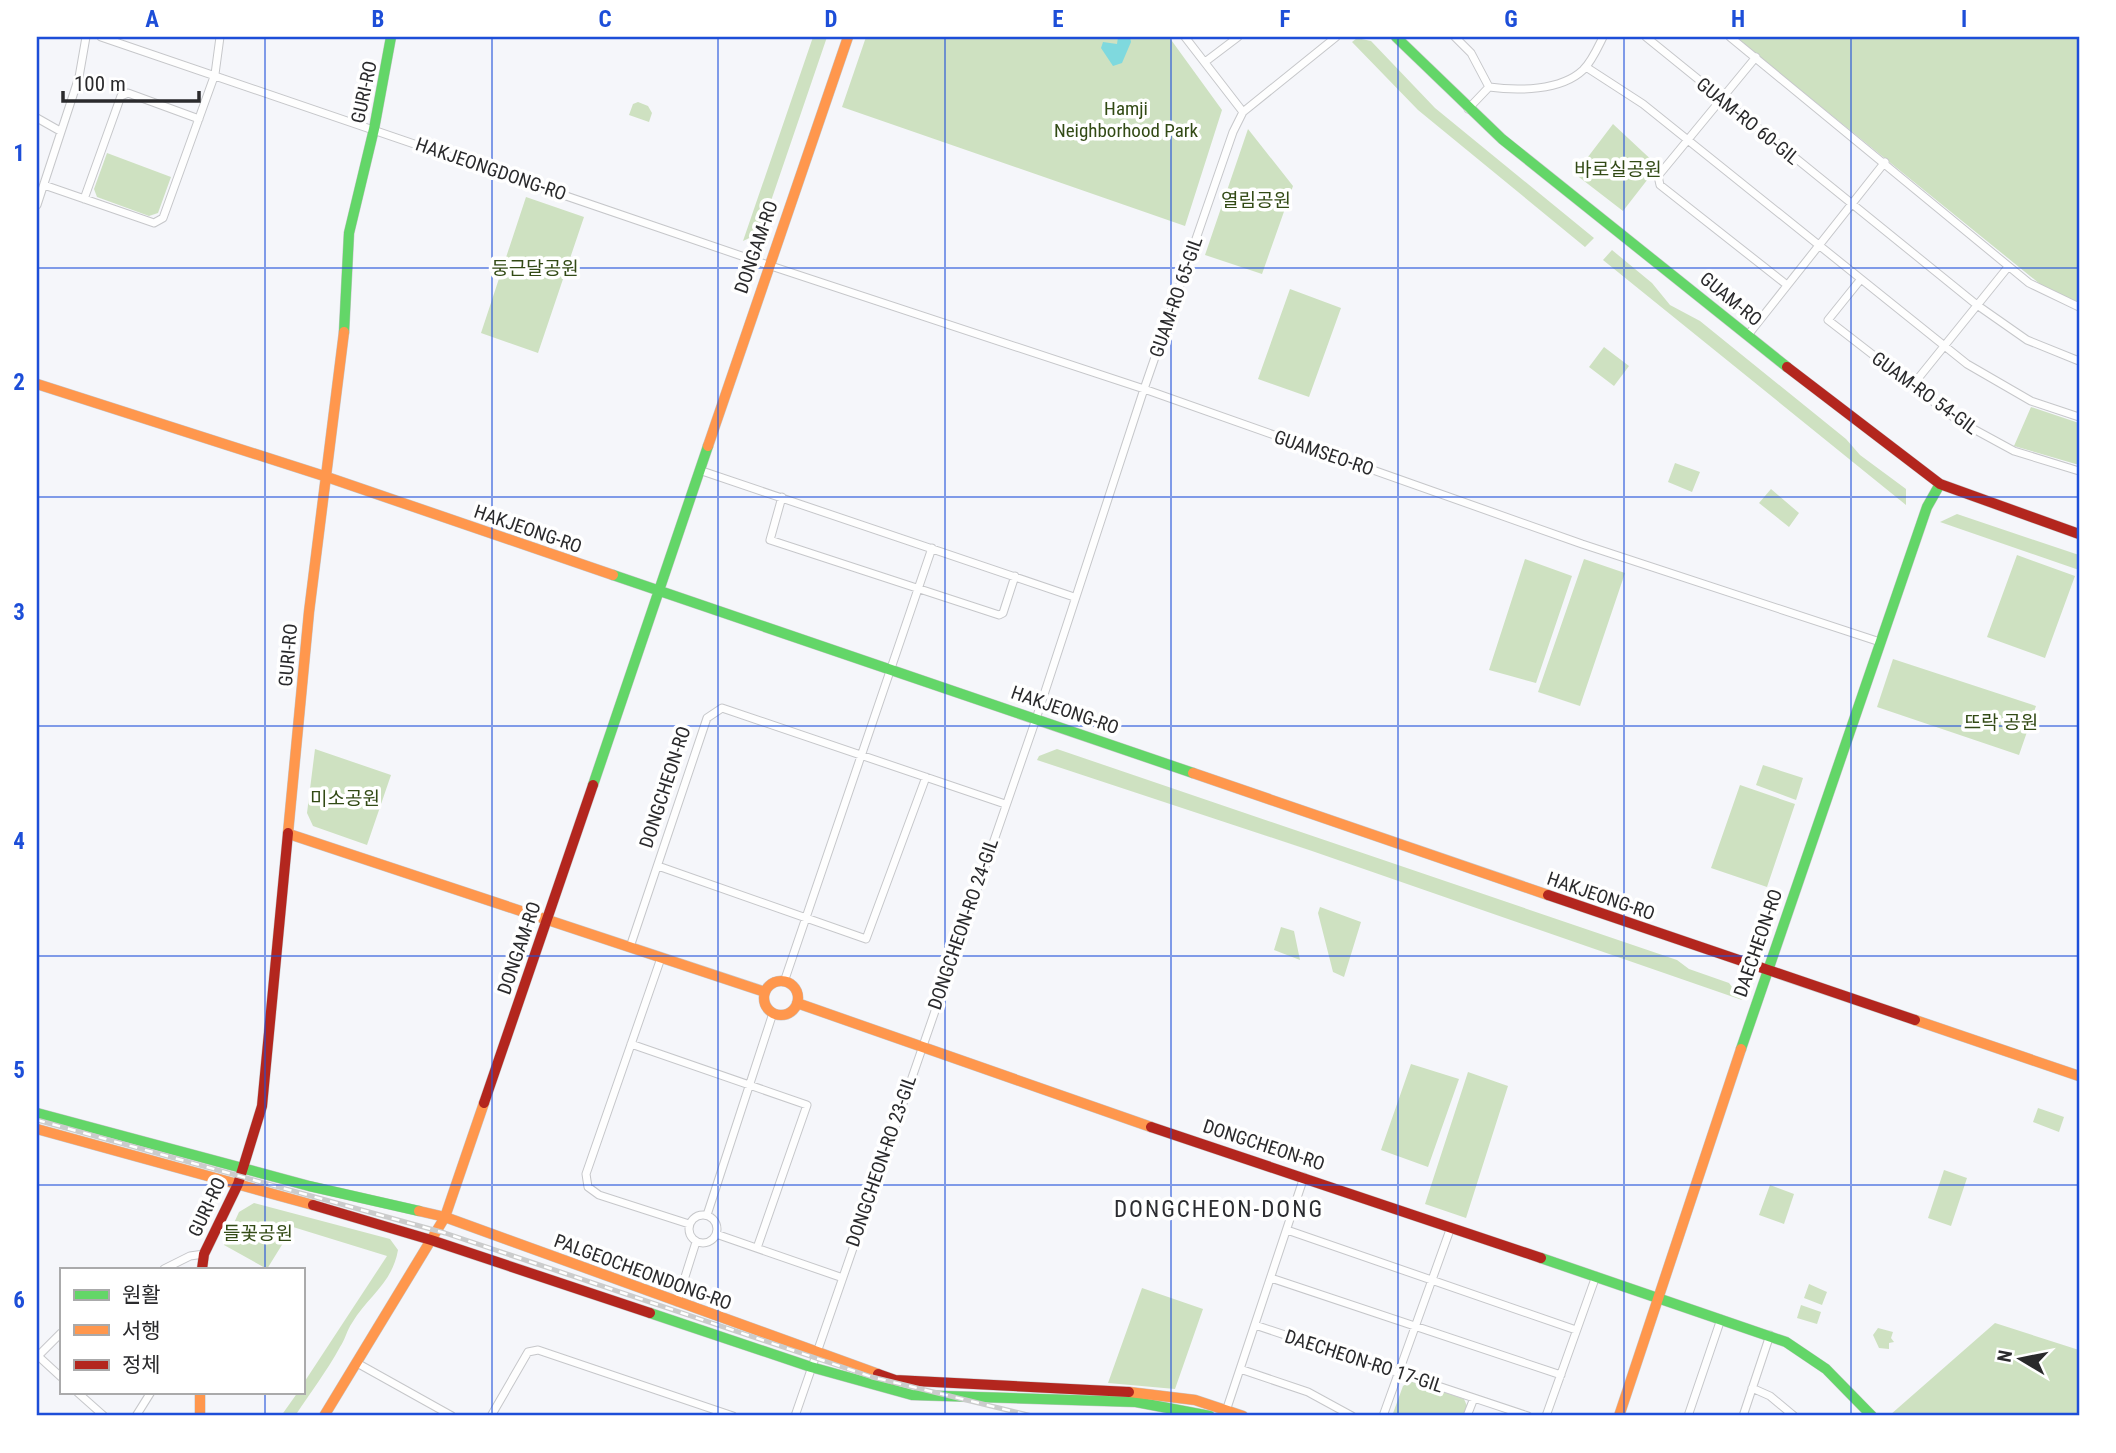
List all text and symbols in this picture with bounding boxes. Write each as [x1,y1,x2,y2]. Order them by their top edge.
text: A [145,6,159,33]
text: B [372,6,384,33]
text: C [598,6,612,33]
text: D [825,6,838,33]
text: E [1052,6,1064,33]
text: F [1280,6,1291,33]
text: G [1504,6,1518,33]
text: H [1731,6,1745,33]
text: I [1961,6,1967,33]
street label: GURI-RO [346,59,382,125]
scale bar [63,60,200,104]
text: 100 m [74,72,126,96]
street label: GUAM-RO 60-GIL [1692,72,1804,170]
park label: Hamji Neighborhood Park [1054,97,1199,142]
street label: HAKJEONGDONG-RO [413,132,569,206]
text: 1 [13,140,25,167]
park label: 바로실공원 [1574,158,1662,181]
park label: 열림공원 [1221,189,1291,212]
street label: DONGAM-RO [729,197,783,297]
street label: GUAM-RO 65-GIL [1145,234,1207,360]
park label: 둥근달공원 [491,257,579,280]
street label: GUAM-RO [1695,267,1767,331]
street label: GUAM-RO 54-GIL [1867,347,1983,439]
text: 2 [13,369,25,396]
street label: GUAMSEO-RO [1271,425,1377,481]
street label: HAKJEONG-RO [471,500,585,558]
text: 3 [13,599,25,626]
street label: GURI-RO [274,623,302,687]
street label: HAKJEONG-RO [1008,681,1122,739]
park label: 뜨락 공원 [1964,711,2038,734]
street label: DONGCHEON-RO [634,723,696,851]
park label: 미소공원 [310,787,380,810]
text: 4 [13,828,25,855]
street label: DONGCHEON-RO 24-GIL [923,835,1003,1013]
street label: HAKJEONG-RO [1544,867,1658,925]
street label: DAECHEON-RO [1729,886,1787,1000]
street label: DONGAM-RO [492,898,546,998]
text: 5 [13,1057,25,1084]
street label: DONGCHEON-RO 23-GIL [841,1072,921,1250]
street label: DONGCHEON-RO [1200,1114,1328,1176]
street label: GURI-RO [183,1174,231,1240]
district label: DONGCHEON-DONG [1114,1196,1324,1223]
park label: 들꽃공원 [223,1222,293,1245]
street label: PALGEOCHEONDONG-RO [551,1229,735,1315]
legend [60,1268,304,1394]
text: 원활 [122,1283,161,1307]
text: 6 [13,1287,25,1314]
text: 서행 [122,1319,161,1343]
north arrow [1986,1324,2056,1394]
street label: DAECHEON-RO 17-GIL [1282,1325,1446,1397]
text: N [1992,1348,2017,1364]
text: 정체 [122,1353,161,1377]

